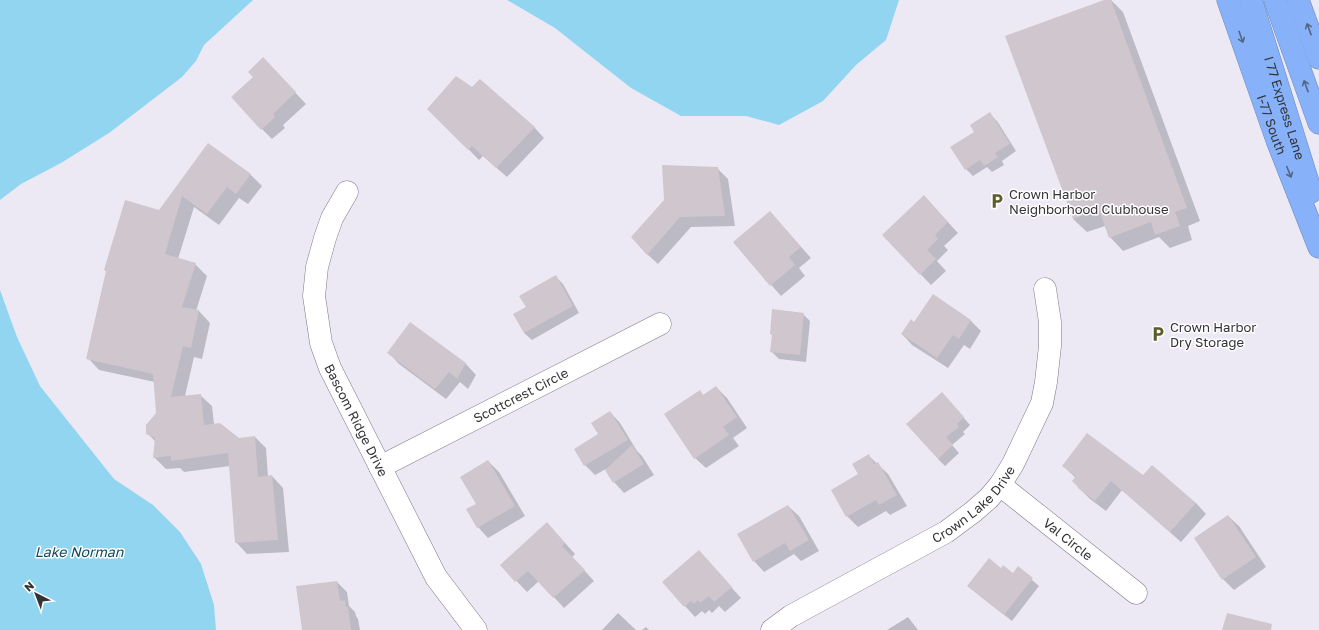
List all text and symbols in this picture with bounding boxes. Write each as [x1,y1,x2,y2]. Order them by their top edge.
one-way arrow [1304,23,1312,35]
one-way arrow [1237,30,1245,42]
street label: I 77 Express Lane [1261,54,1308,162]
one-way arrow [1301,80,1309,92]
street label: I-77 South [1254,92,1290,157]
one-way arrow [1286,166,1294,178]
place label: Crown Harbor Neighborhood Clubhouse [1009,186,1169,217]
parking icon: Crown Harbor Neighborhood Clubhouse [988,192,1006,210]
place label: Crown Harbor Dry Storage [1170,319,1256,350]
parking icon: Crown Harbor Dry Storage [1149,325,1167,343]
street label: Bascom Ridge Drive [321,361,392,479]
street label: Scottcrest Circle [471,364,571,426]
street label: Crown Lake Drive [929,463,1018,546]
street label: Val Circle [1040,515,1096,564]
water label: Lake Norman [35,543,125,560]
north arrow [16,574,56,614]
text: N [22,579,36,594]

